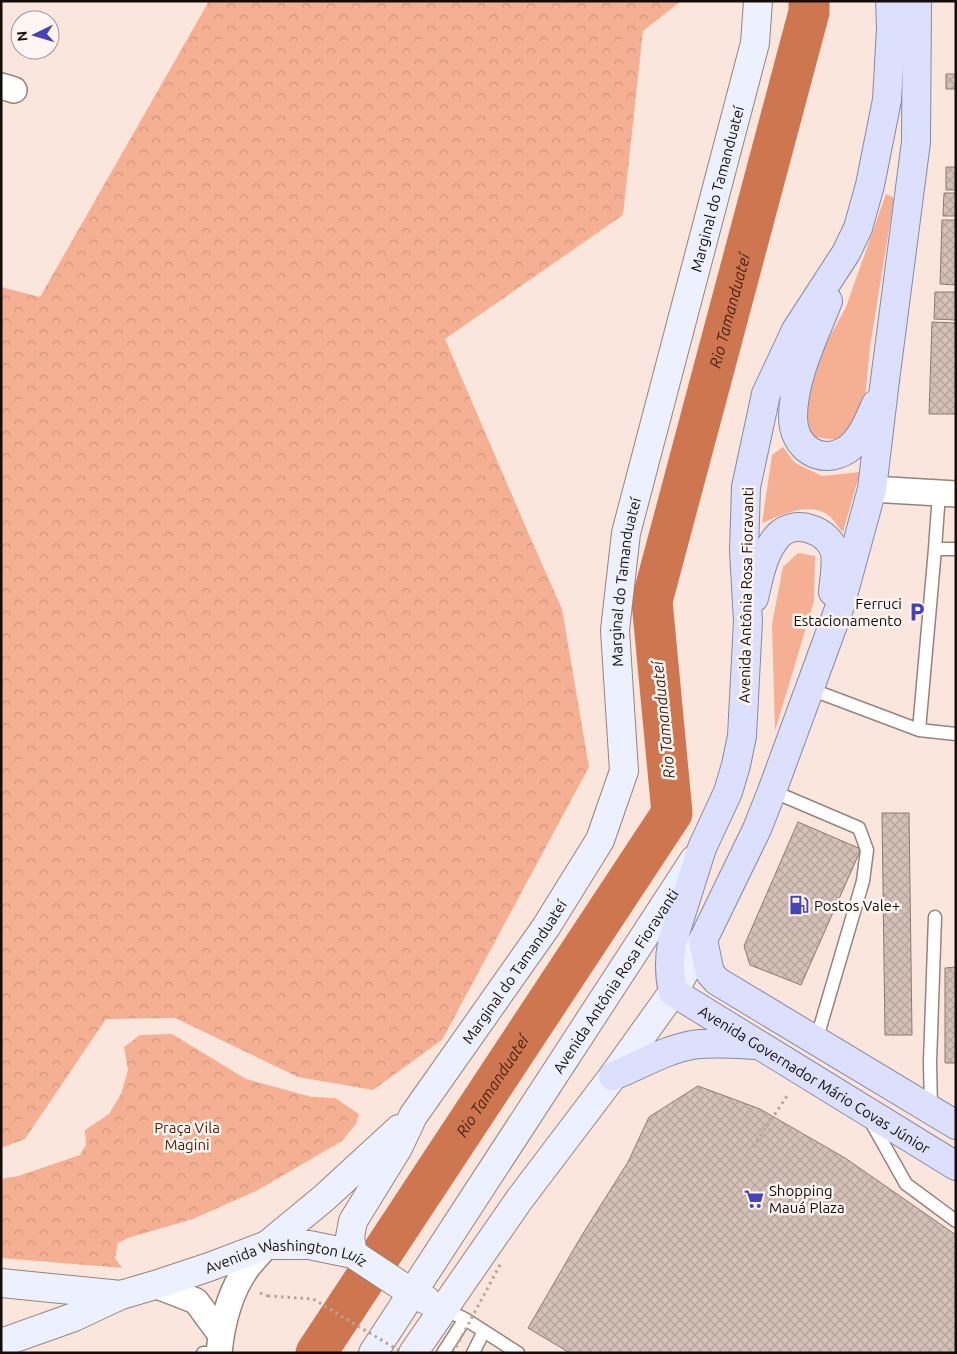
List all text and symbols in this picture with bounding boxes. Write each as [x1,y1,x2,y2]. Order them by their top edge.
north arrow [10,10,60,60]
text: N [14,30,30,42]
street label: Marginal do Tamanduateí [687,104,747,274]
water label: Rio Tamanduateí [705,250,754,370]
street label: Avenida Antônia Rosa Fioravanti [736,487,756,703]
street label: Marginal do Tamanduateí [606,495,644,667]
place label: Ferruci Estacionamento [793,595,902,629]
parking icon: Ferruci Estacionamento [906,601,928,623]
water label: Rio Tamanduateí [648,659,678,779]
street label: Avenida Antônia Rosa Fioravanti [549,886,681,1076]
fuel station icon: Postos Vale+ [788,894,810,916]
street label: Marginal do Tamanduateí [458,896,570,1047]
place label: Postos Vale+ [814,897,900,914]
street label: Avenida Governador Mário Covas Júnior [696,1002,934,1157]
water label: Rio Tamanduateí [452,1030,533,1140]
park label: Praça Vila Magini [154,1119,220,1153]
place label: Shopping Mauá Plaza [769,1182,845,1216]
supermarket icon: Shopping Mauá Plaza [743,1188,765,1210]
text: Avenida Washington Luíz [202,1235,371,1276]
street label: Avenida Washington Luíz [202,1259,370,1279]

